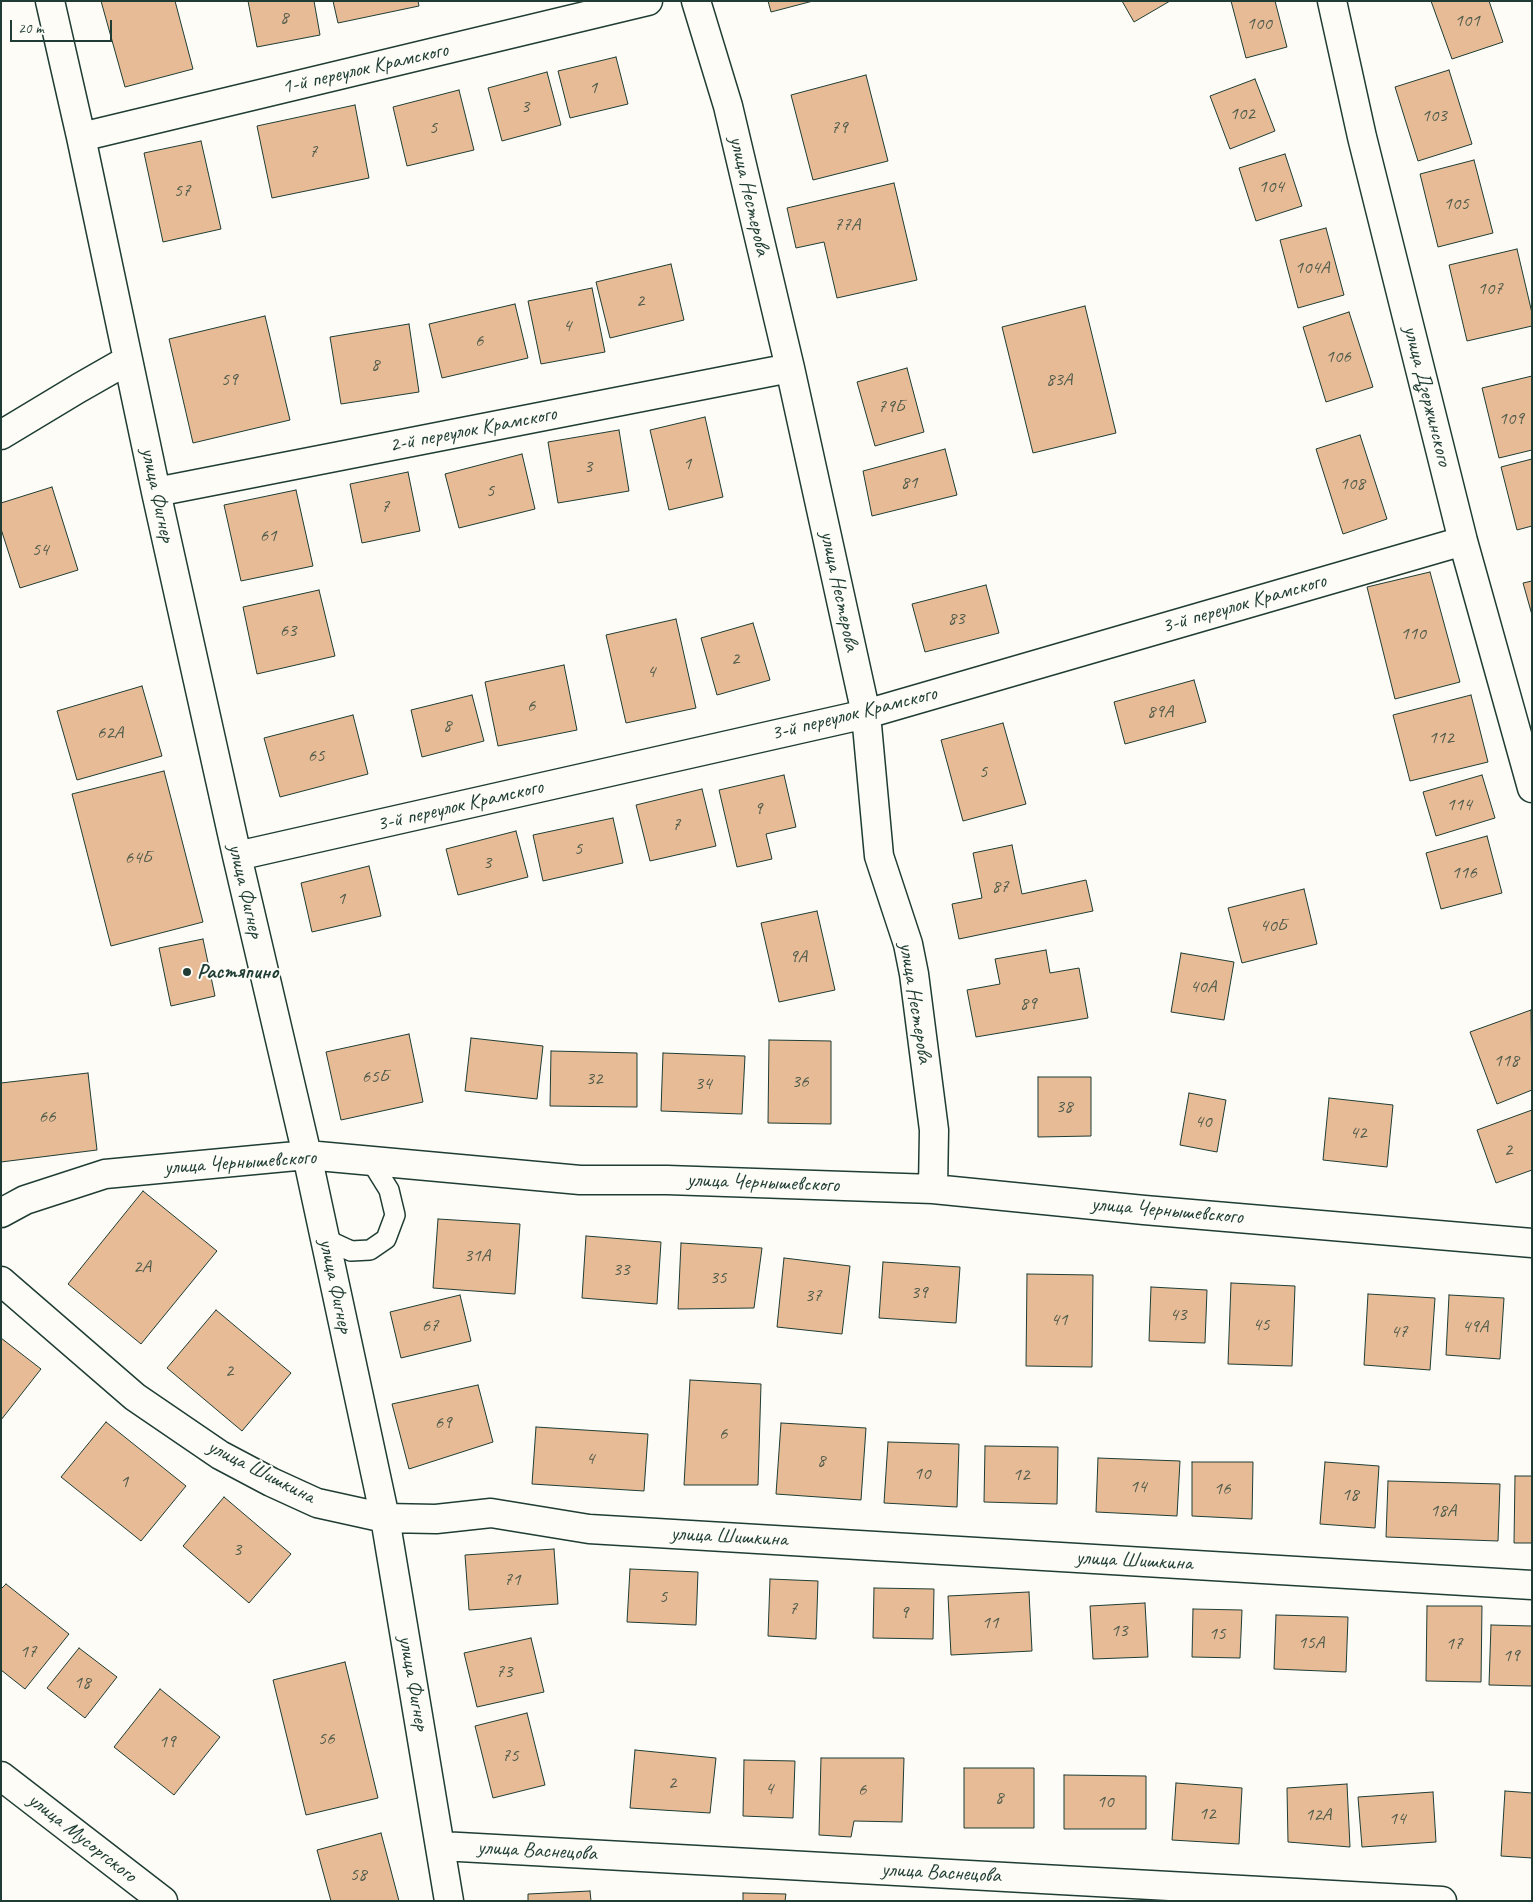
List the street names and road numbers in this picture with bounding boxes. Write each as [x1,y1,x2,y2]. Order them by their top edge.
street label: 1-й переулок Крамского [279,38,451,100]
street label: улица Нестерова [723,134,775,258]
street label: улица Дзержинского [1397,323,1457,469]
street label: 2-й переулок Крамского [387,401,559,459]
street label: улица Фигнер [135,445,179,545]
street label: улица Нестерова [814,529,864,653]
street label: 3-й переулок Крамского [1159,568,1329,640]
street label: 3-й переулок Крамского [769,681,939,747]
street label: 3-й переулок Крамского [374,775,546,837]
street label: улица Фигнер [222,841,268,941]
street label: улица Нестерова [893,941,937,1065]
street label: улица Чернышевского [163,1145,317,1181]
street label: улица Чернышевского [686,1168,840,1198]
street label: улица Чернышевского [1090,1192,1244,1230]
street label: улица Фигнер [313,1236,357,1336]
street label: улица Шишкина [203,1434,319,1510]
street label: улица Шишкина [670,1521,788,1553]
street label: улица Шишкина [1075,1545,1193,1577]
street label: улица Фигнер [392,1634,434,1732]
street label: улица Мусоргского [23,1788,141,1888]
street label: улица Васнецова [477,1835,597,1867]
street label: улица Васнецова [881,1857,1001,1889]

